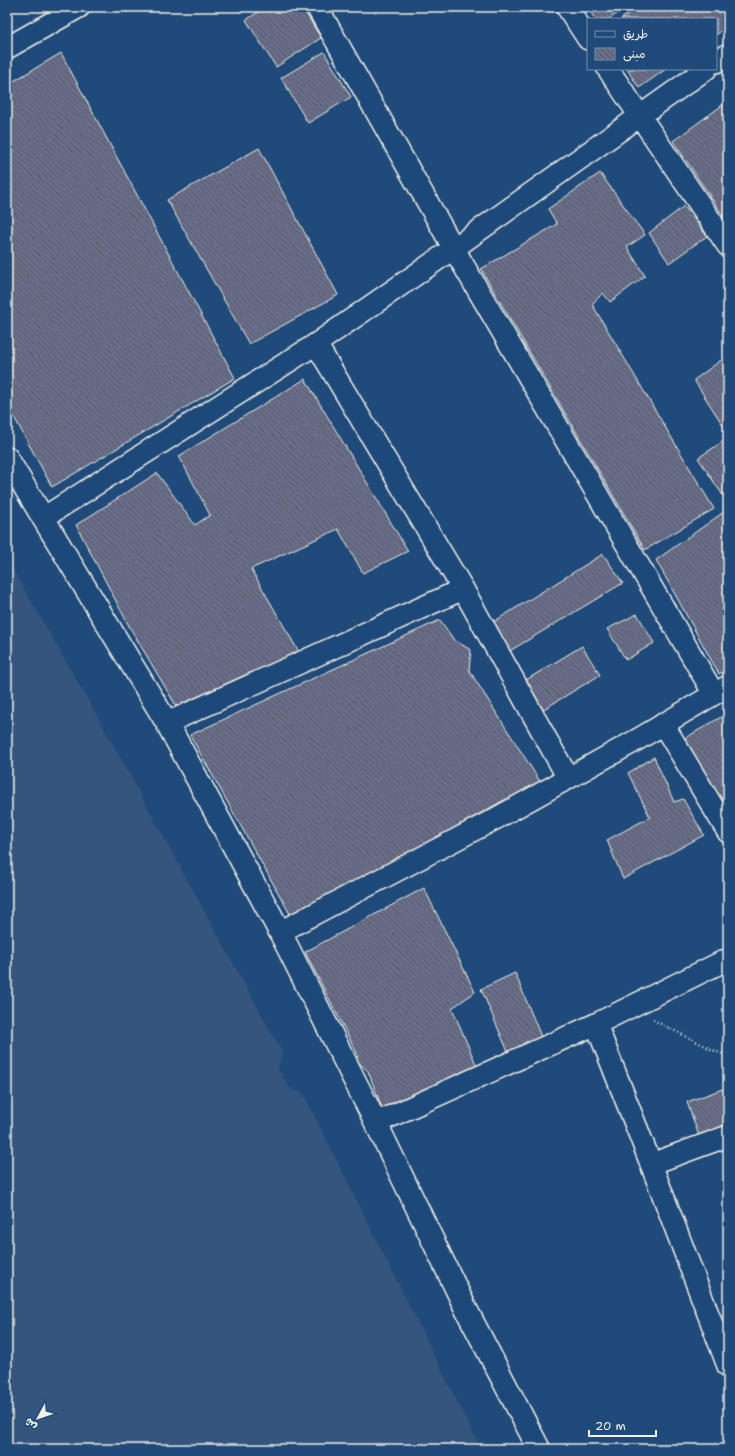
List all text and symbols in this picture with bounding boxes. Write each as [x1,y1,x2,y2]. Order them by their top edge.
legend [587,18,717,70]
text: طريق [623,26,648,42]
text: مبنى [623,46,646,62]
north arrow [18,1398,58,1438]
scale bar [589,1412,656,1438]
text: ش [21,1415,40,1434]
text: 20 m [595,1418,626,1434]

